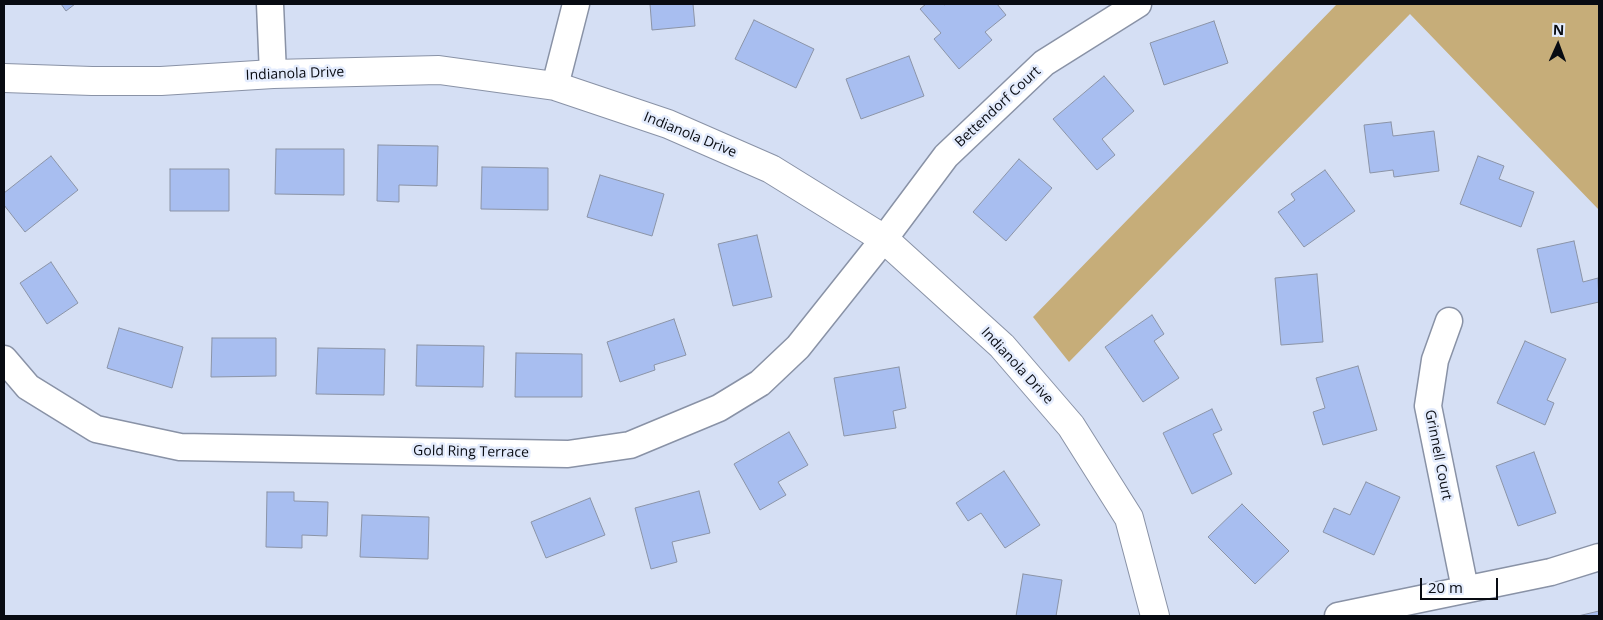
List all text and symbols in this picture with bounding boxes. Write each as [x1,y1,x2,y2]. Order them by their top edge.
north arrow [1533,20,1583,70]
text: N [1553,20,1565,39]
street label: Bettendorf Court [952,63,1044,151]
street label: Indianola Drive [245,64,345,84]
street label: Indianola Drive [641,109,739,161]
street label: Indianola Drive [977,324,1057,408]
street label: Grinnell Court [1421,408,1455,502]
street label: Gold Ring Terrace [413,443,529,461]
scale bar [1423,568,1500,600]
text: 20 m [1428,577,1463,597]

